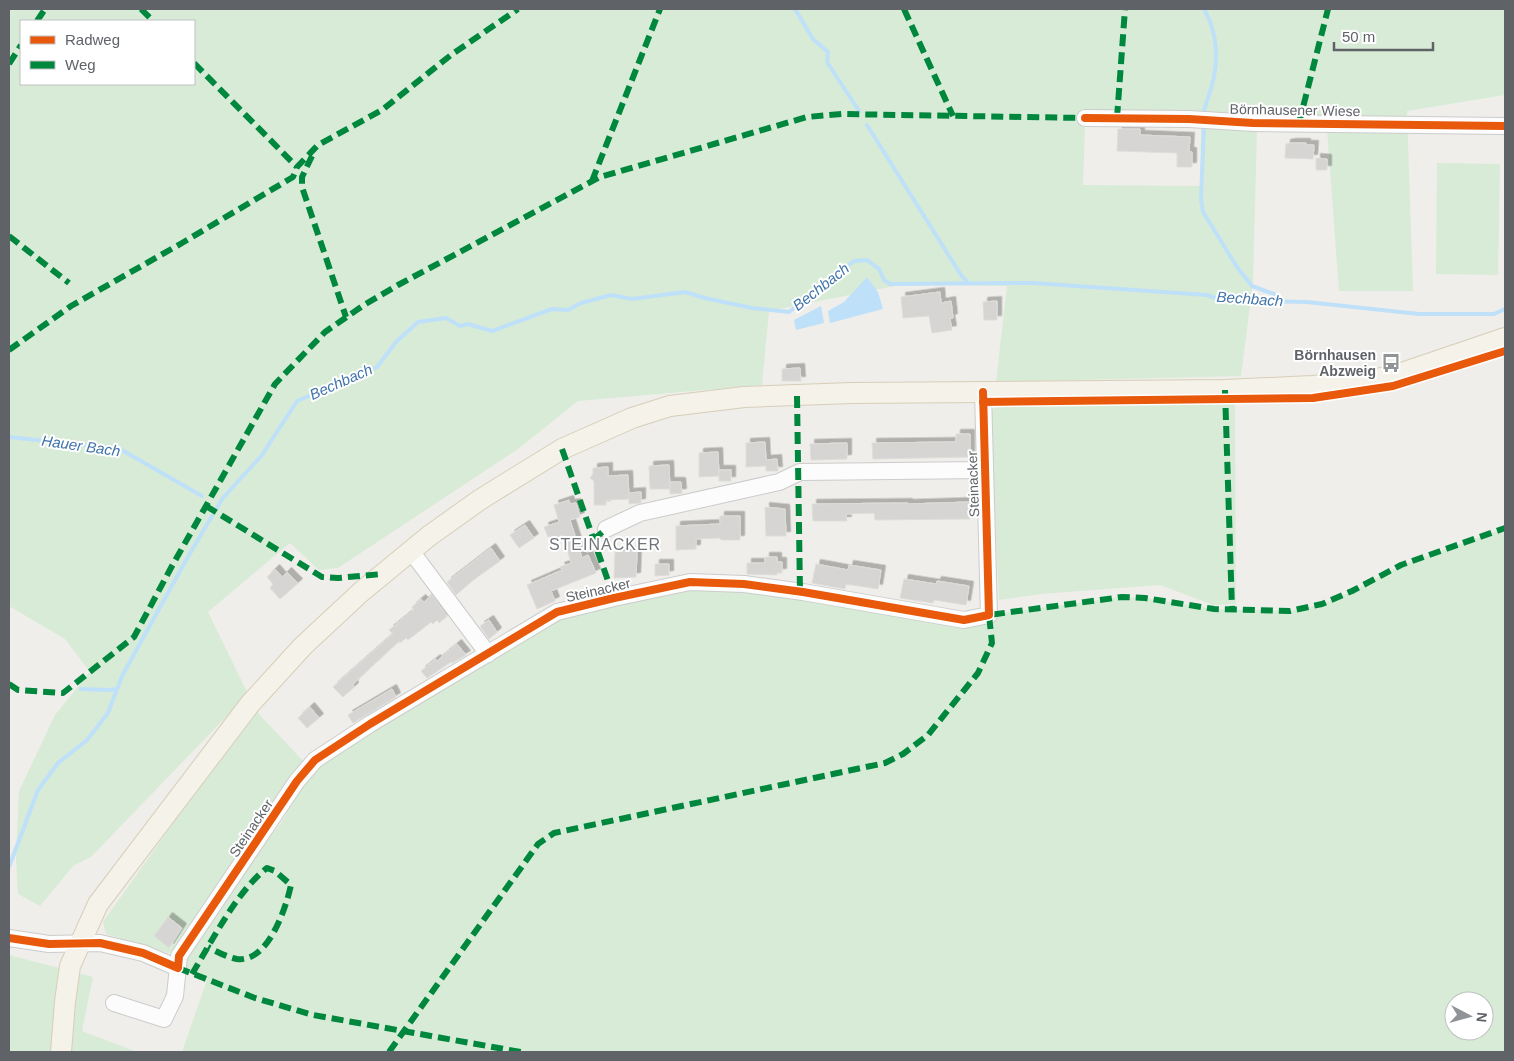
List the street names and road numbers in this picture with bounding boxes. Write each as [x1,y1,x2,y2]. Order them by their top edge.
street label: Börnhausener Wiese [1229,101,1361,119]
street label: Steinacker [964,450,982,517]
street label: Steinacker [564,575,632,605]
street label: Steinacker [226,796,276,860]

